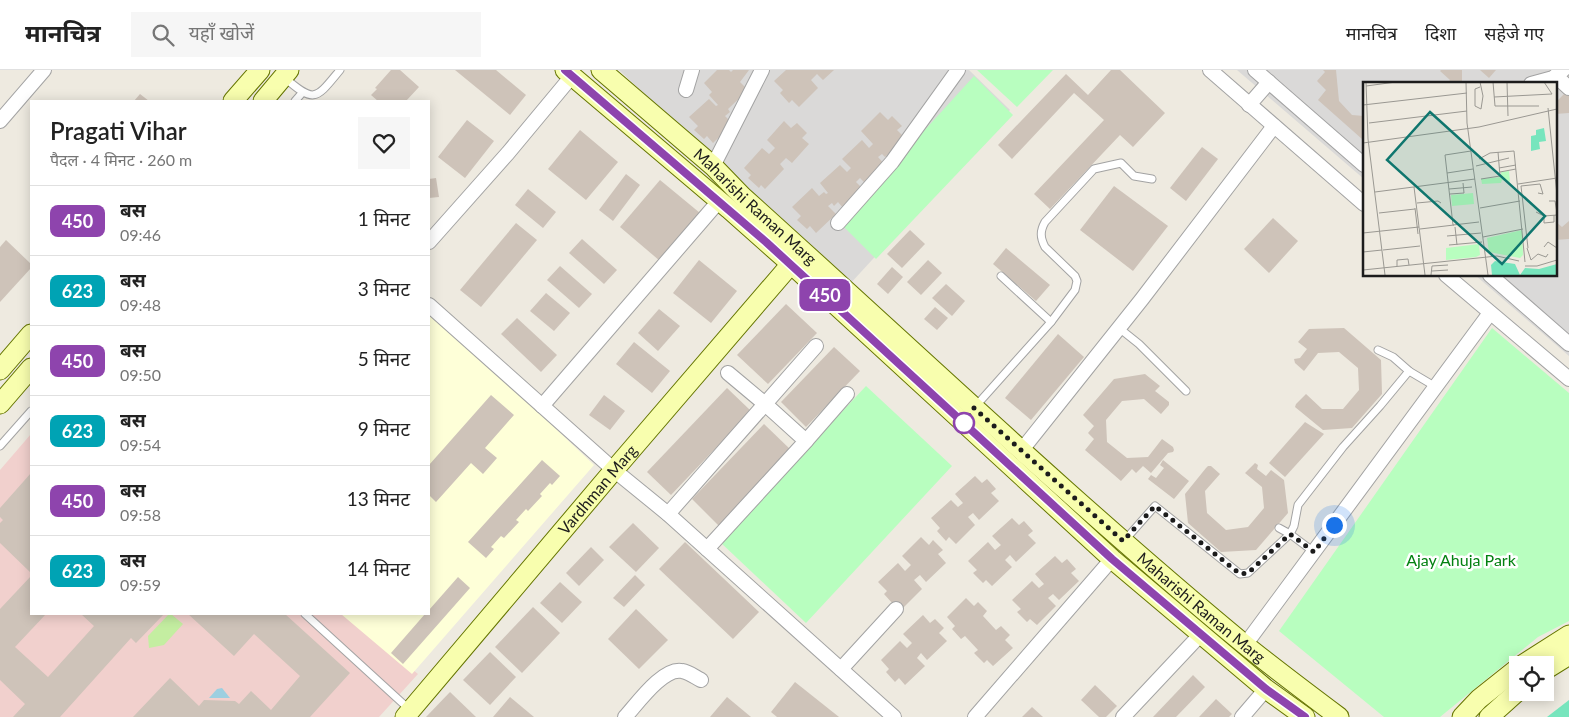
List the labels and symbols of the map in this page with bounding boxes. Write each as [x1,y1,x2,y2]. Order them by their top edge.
inset map [1363,82,1556,276]
street label: Maharishi Raman Marg [690,144,821,268]
line badge: 450 [796,279,854,311]
unlabelled marker [953,412,975,434]
street label: Vardhman Marg [554,440,641,538]
your location [1322,513,1347,538]
street label: Maharishi Raman Marg [1134,548,1269,666]
park label: Ajay Ahuja Park [1406,550,1517,569]

